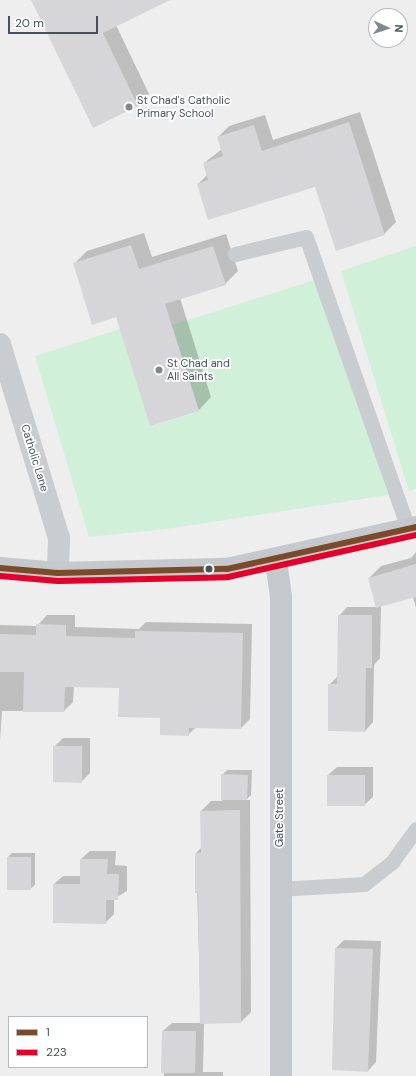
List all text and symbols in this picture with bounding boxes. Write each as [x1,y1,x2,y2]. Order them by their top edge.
scale bar [10,8,100,34]
north arrow [368,8,408,48]
text: 20 m [15,15,44,31]
text: N [392,24,406,33]
place label: St Chad's Catholic Primary School [137,94,230,120]
marker: St Chad's Catholic Primary School [124,102,134,112]
place label: St Chad and All Saints [167,357,230,383]
marker: St Chad and All Saints [154,365,164,375]
street label: Catholic Lane [19,423,51,493]
unlabelled marker [204,564,214,574]
street label: Gate Street [272,789,286,847]
legend [8,1016,148,1068]
text: 1 [46,1024,50,1040]
text: 223 [46,1044,67,1060]

